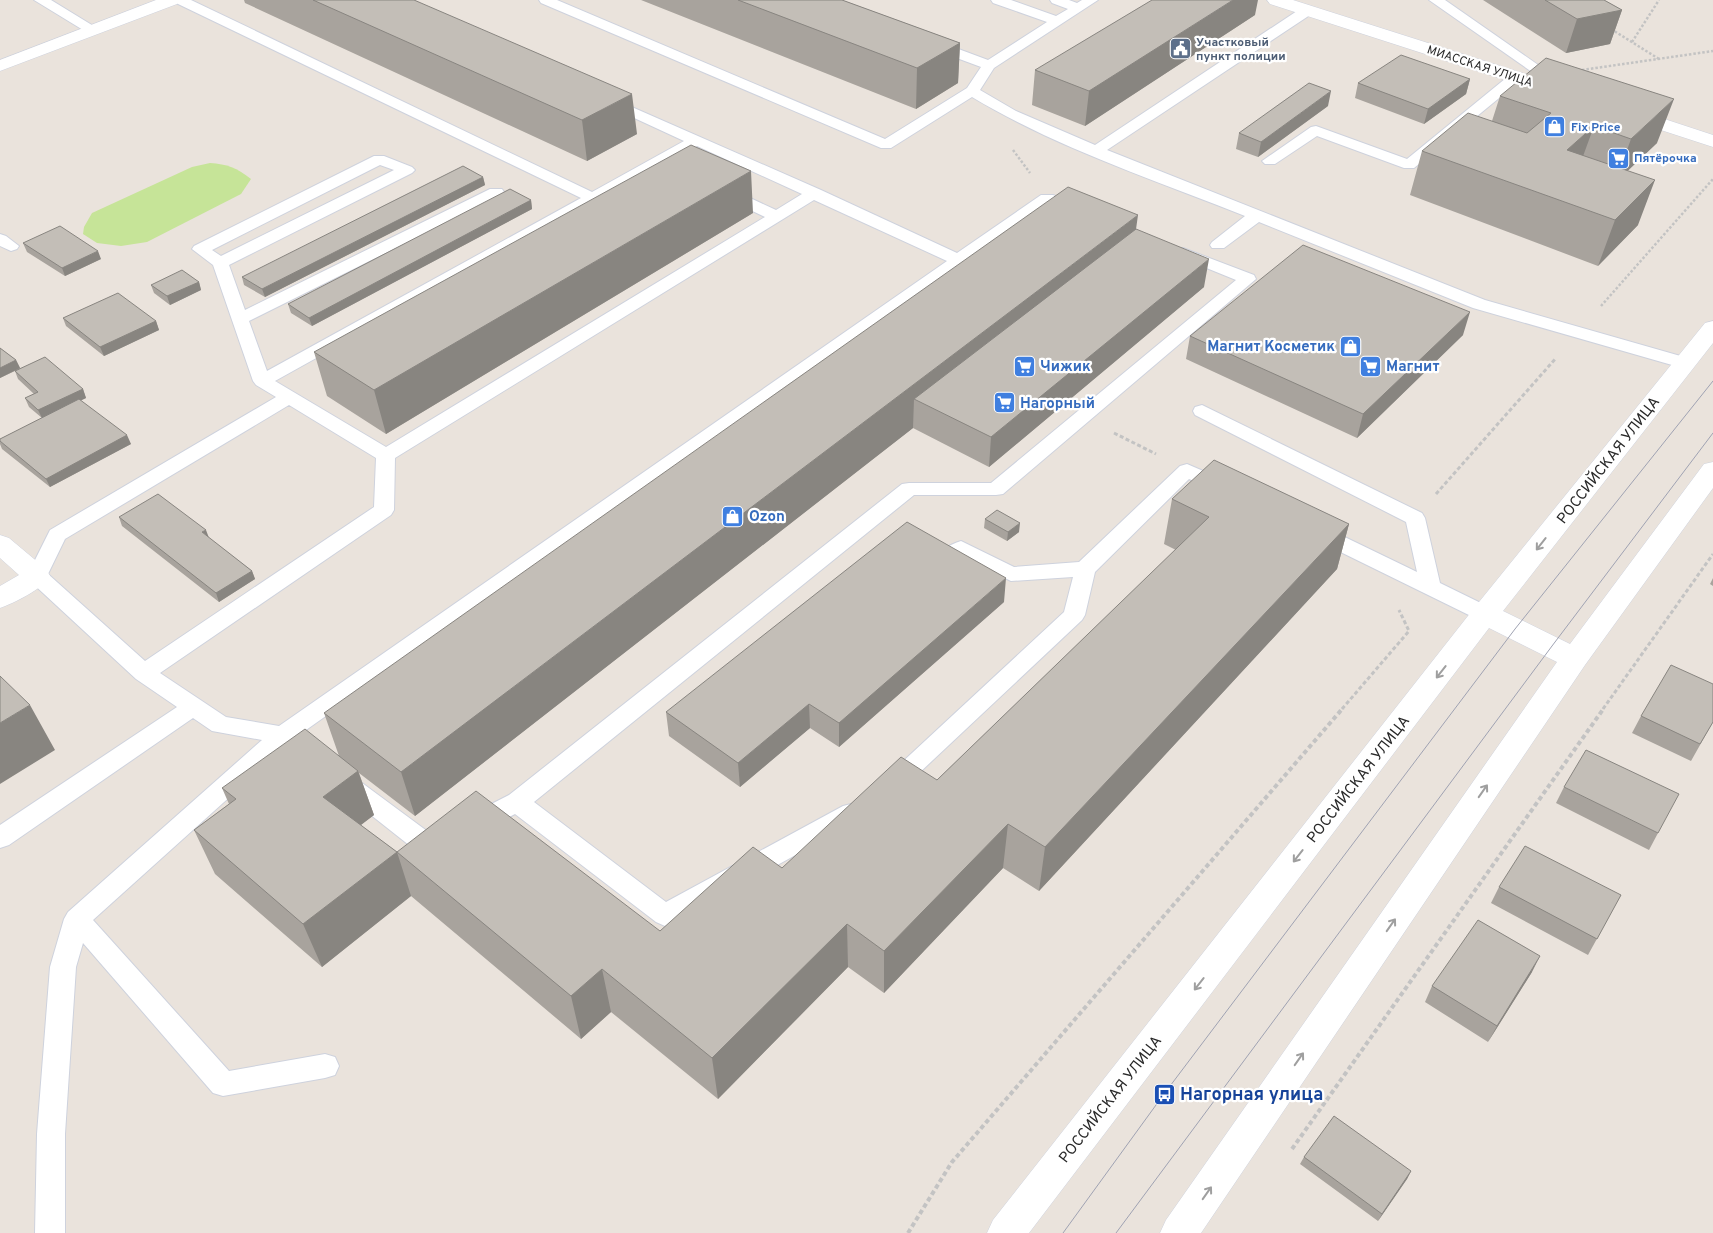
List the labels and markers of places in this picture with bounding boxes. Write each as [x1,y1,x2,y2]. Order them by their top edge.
place label: Участковый пункт полиции [1196,35,1286,65]
public building icon: Участковый пункт полиции [1168,37,1192,61]
shop icon: Fix Price [1543,115,1567,139]
place label: Fix Price [1571,120,1621,136]
supermarket icon: Пятёрочка [1606,146,1630,170]
place label: Пятёрочка [1634,151,1697,167]
shop icon: Магнит Косметик [1339,334,1363,358]
place label: Магнит Косметик [1207,338,1335,357]
supermarket icon: Чижик [1012,354,1036,378]
supermarket icon: Магнит [1358,354,1382,378]
place label: Чижик [1040,358,1091,377]
place label: Магнит [1386,358,1439,377]
supermarket icon: Нагорный [992,391,1016,415]
place label: Нагорный [1020,395,1095,414]
shop icon: Ozon [721,504,745,528]
place label: Ozon [749,508,785,527]
bus stop icon: Нагорная улица [1152,1082,1176,1106]
place label: Нагорная улица [1180,1084,1323,1107]

